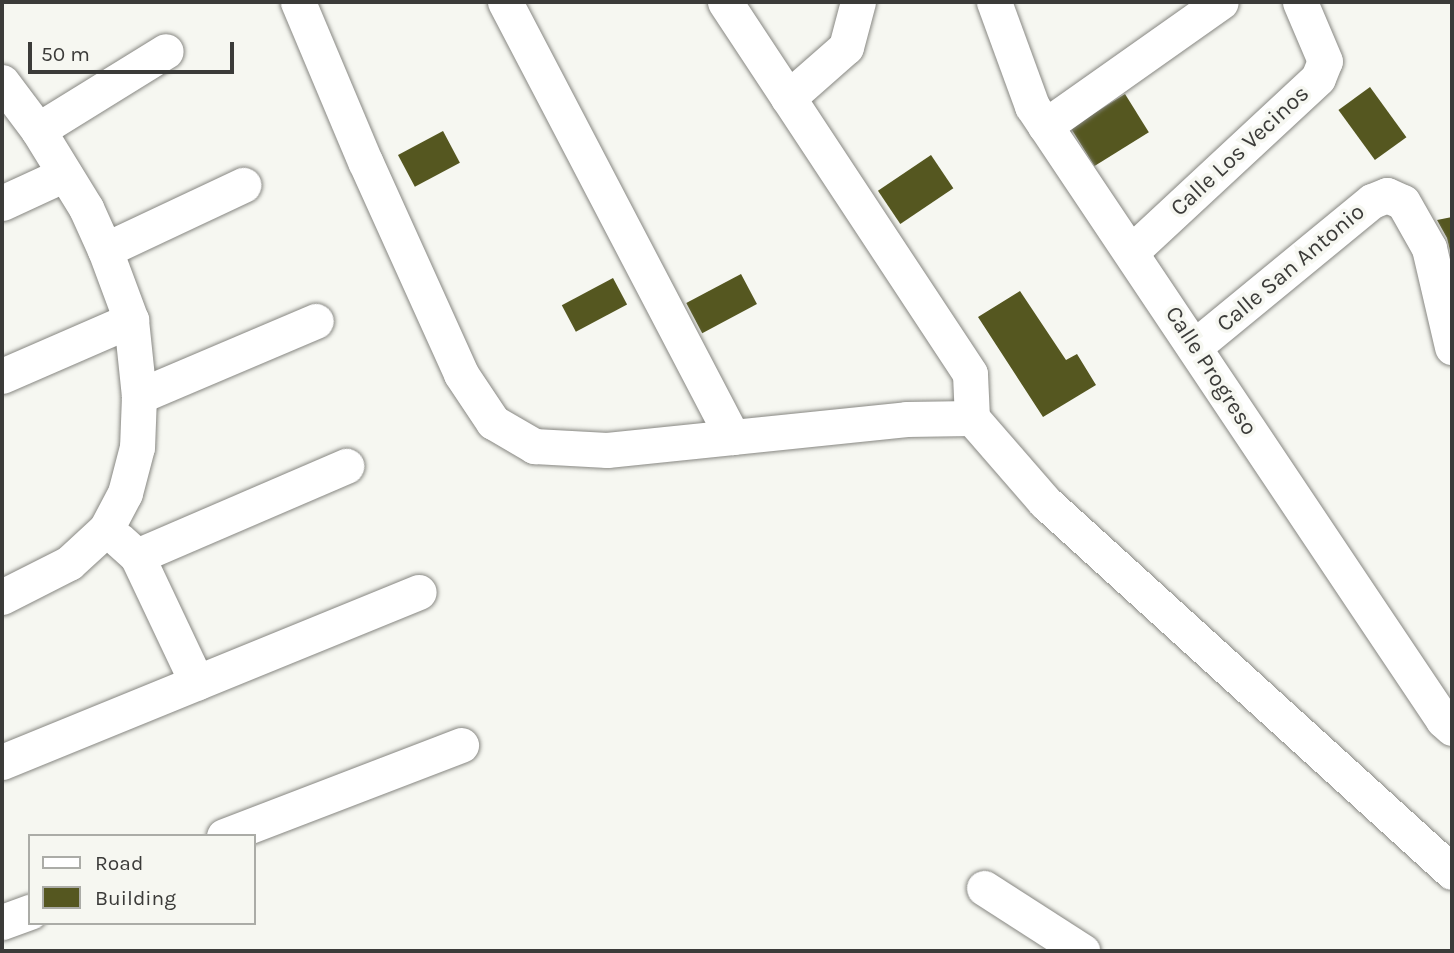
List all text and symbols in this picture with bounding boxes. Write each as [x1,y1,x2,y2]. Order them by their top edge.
scale bar [32,28,238,72]
text: 50 m [41,42,90,66]
street label: Calle Los Vecinos [1165,80,1315,222]
street label: Calle San Antonio [1211,198,1371,338]
street label: Calle Progreso [1159,301,1263,441]
legend [28,834,256,925]
text: Road [95,851,143,875]
text: Building [95,886,176,910]

